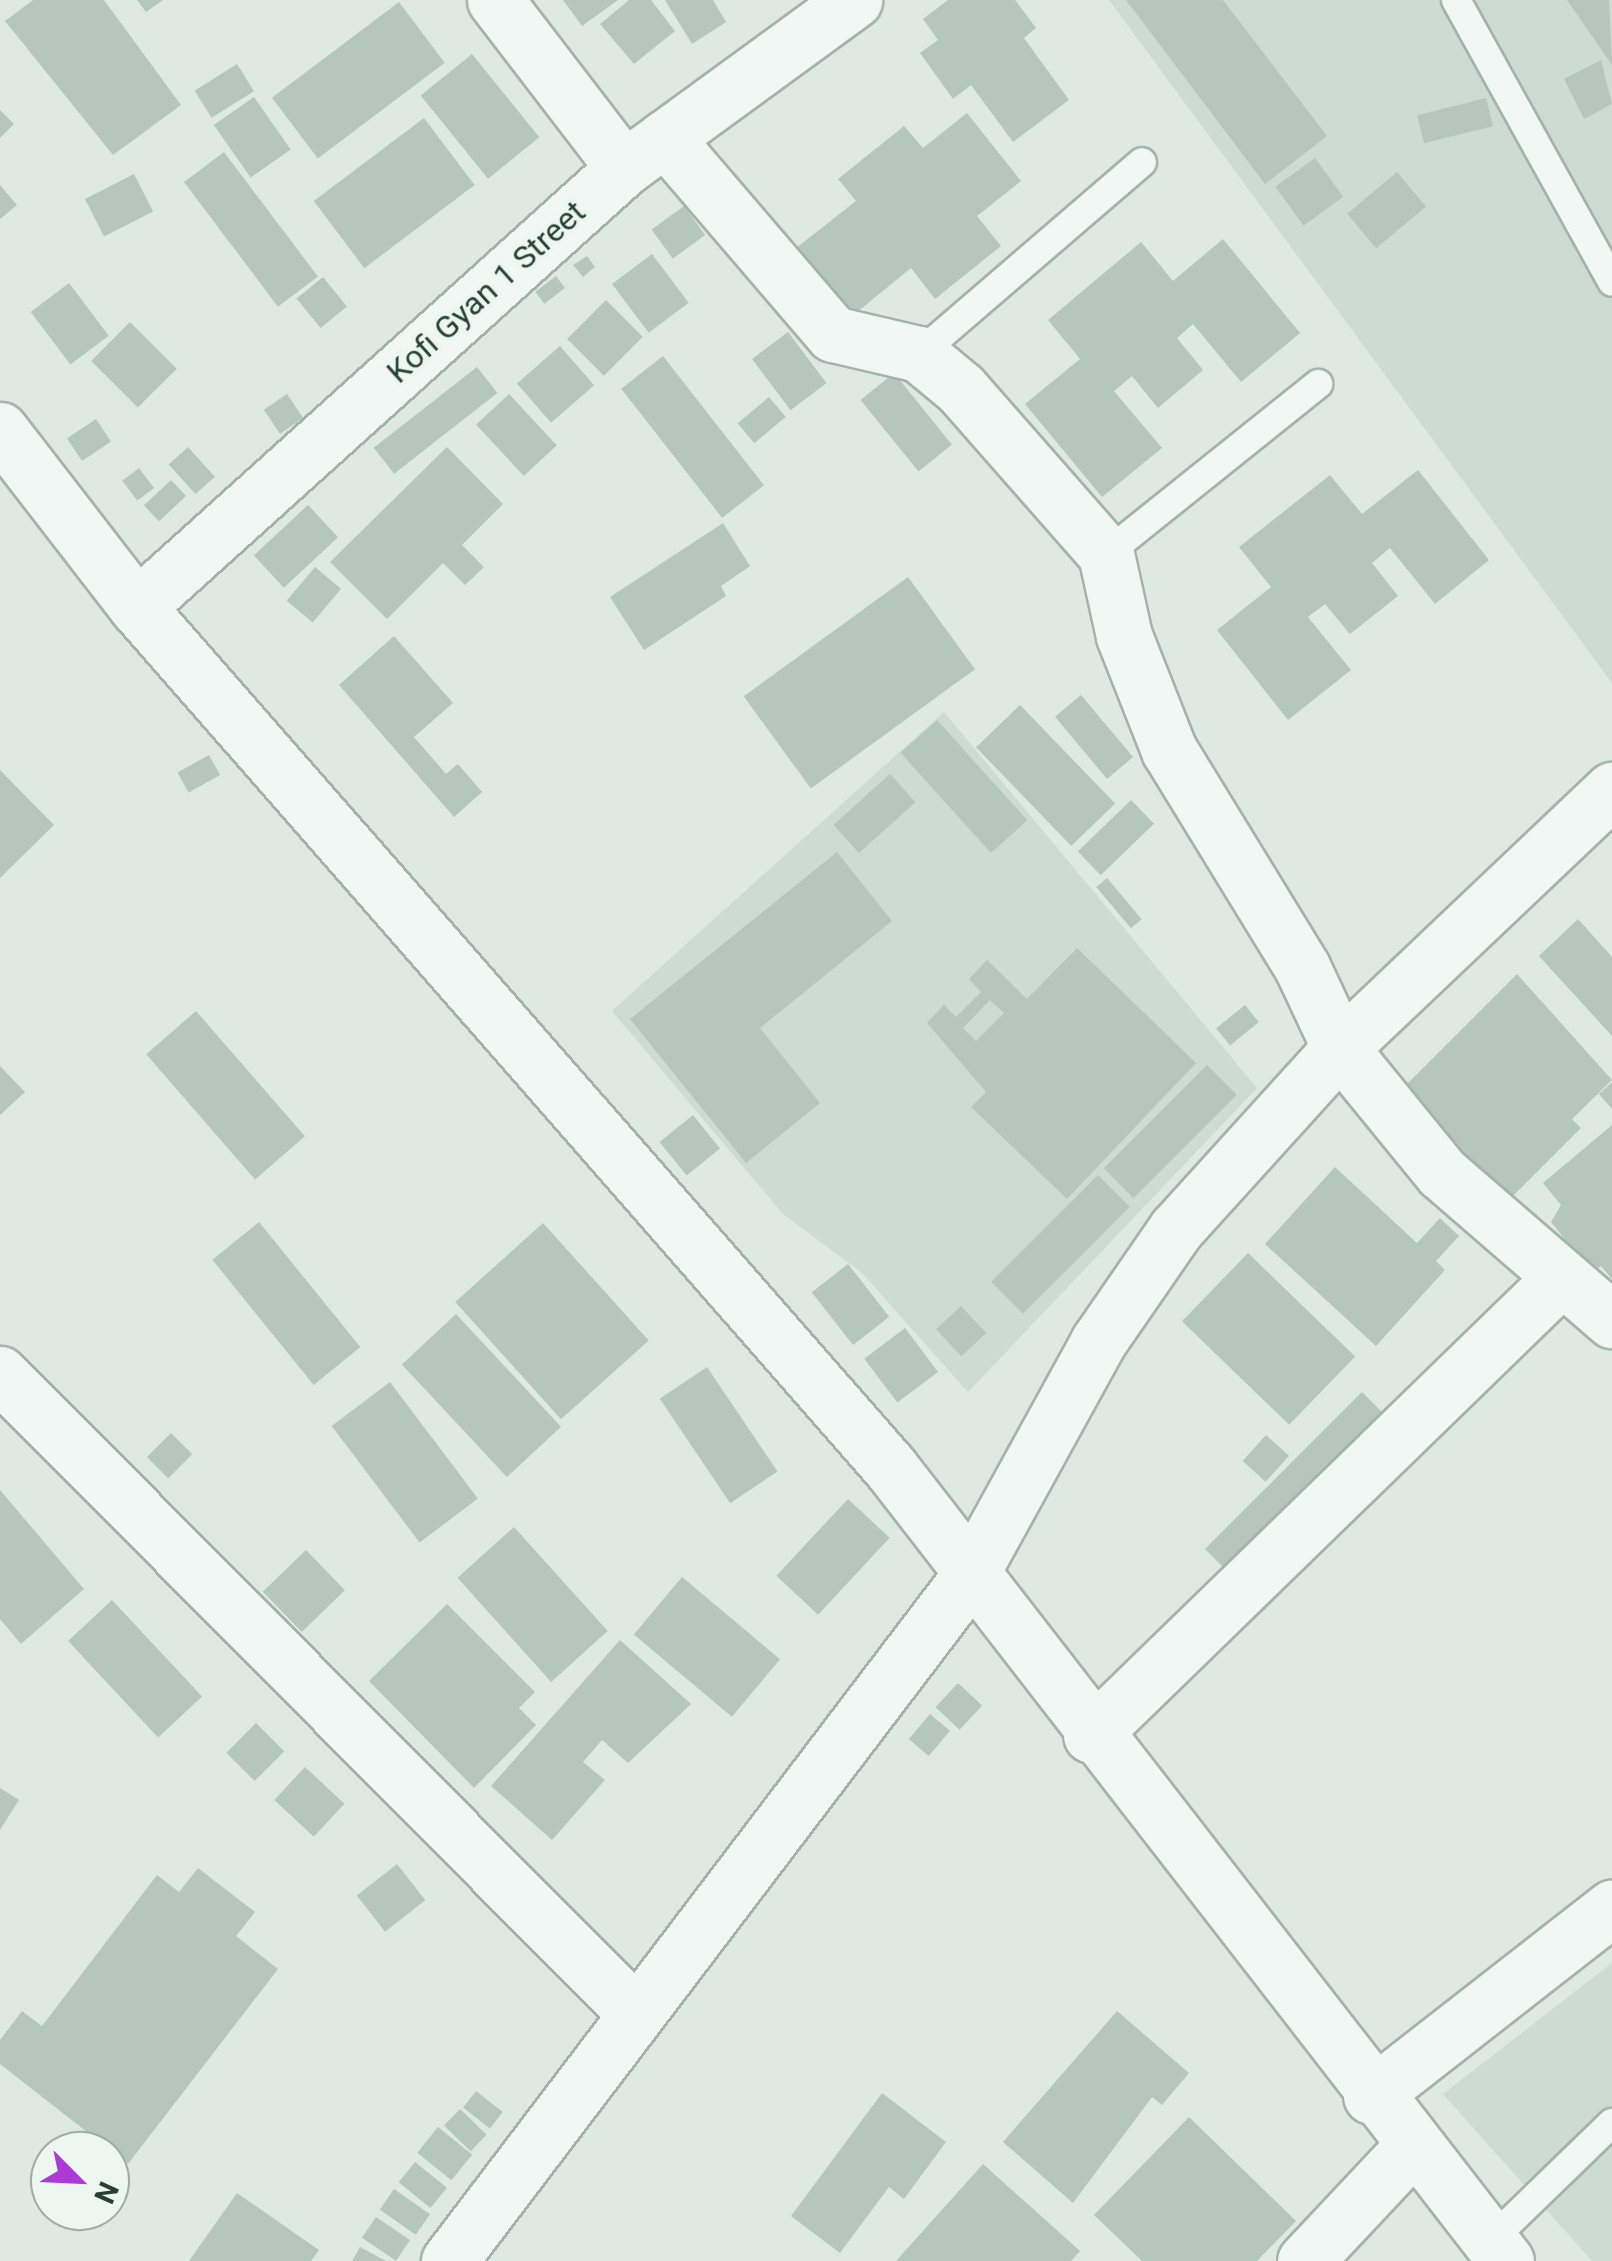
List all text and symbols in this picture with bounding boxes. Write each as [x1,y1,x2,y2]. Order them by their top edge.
street label: Kofi Gyan 1 Street [379,193,593,391]
north arrow [30,2131,130,2231]
text: N [87,2177,125,2208]

